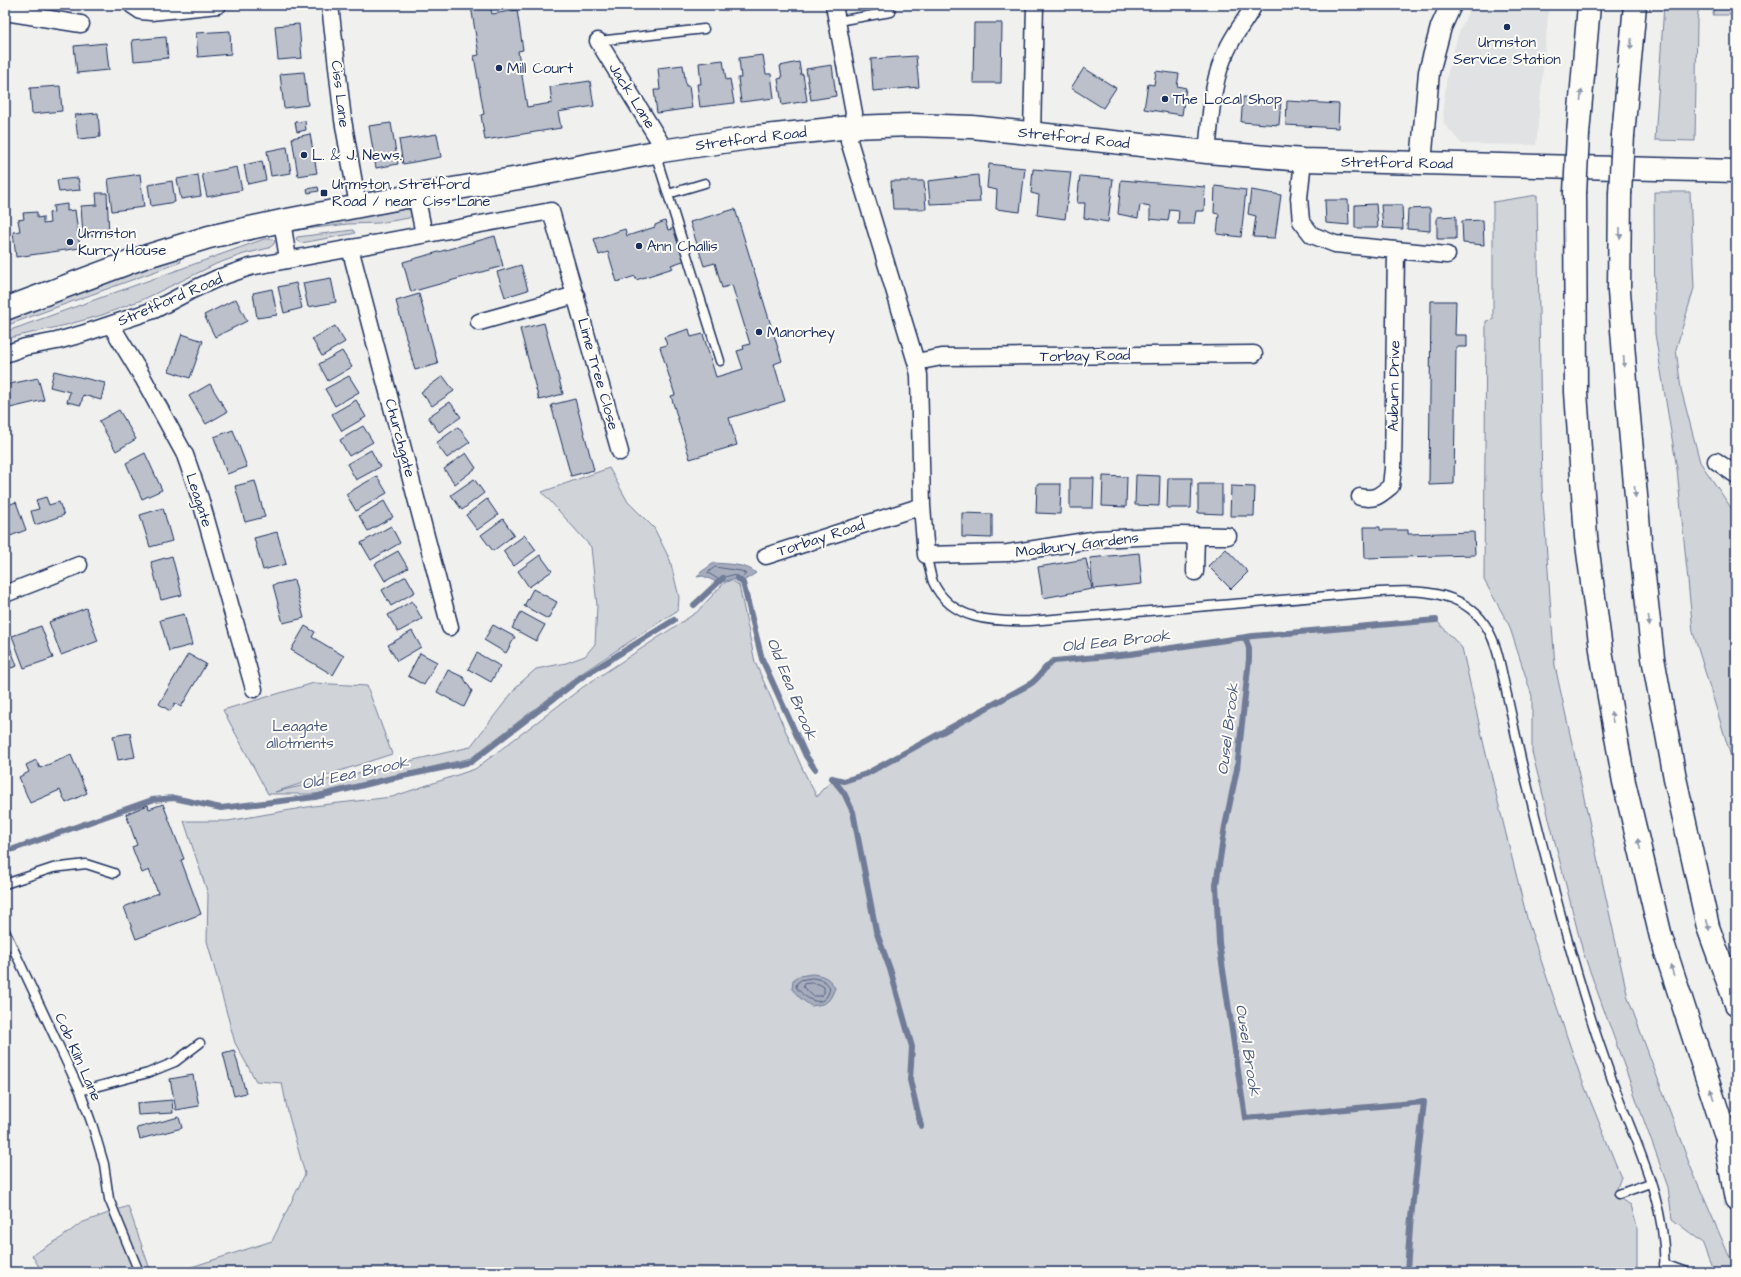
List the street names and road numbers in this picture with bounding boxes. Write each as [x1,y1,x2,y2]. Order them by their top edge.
street label: Ciss Lane [325,59,355,129]
street label: Jack Lane [604,59,660,133]
street label: Stretford Road [694,122,808,156]
street label: Stretford Road [1017,122,1131,154]
street label: Stretford Road [1341,152,1453,174]
street label: Stretford Road [114,268,226,332]
street label: Lime Tree Close [572,316,624,432]
street label: Auburn Drive [1383,340,1405,432]
street label: Torbay Road [1039,345,1131,368]
street label: Churchgate [378,396,421,480]
street label: Leagate [179,470,218,530]
street label: Torbay Road [775,514,868,563]
street label: Modbury Gardens [1014,527,1141,564]
street label: Cob Kiln Lane [49,1010,107,1104]

